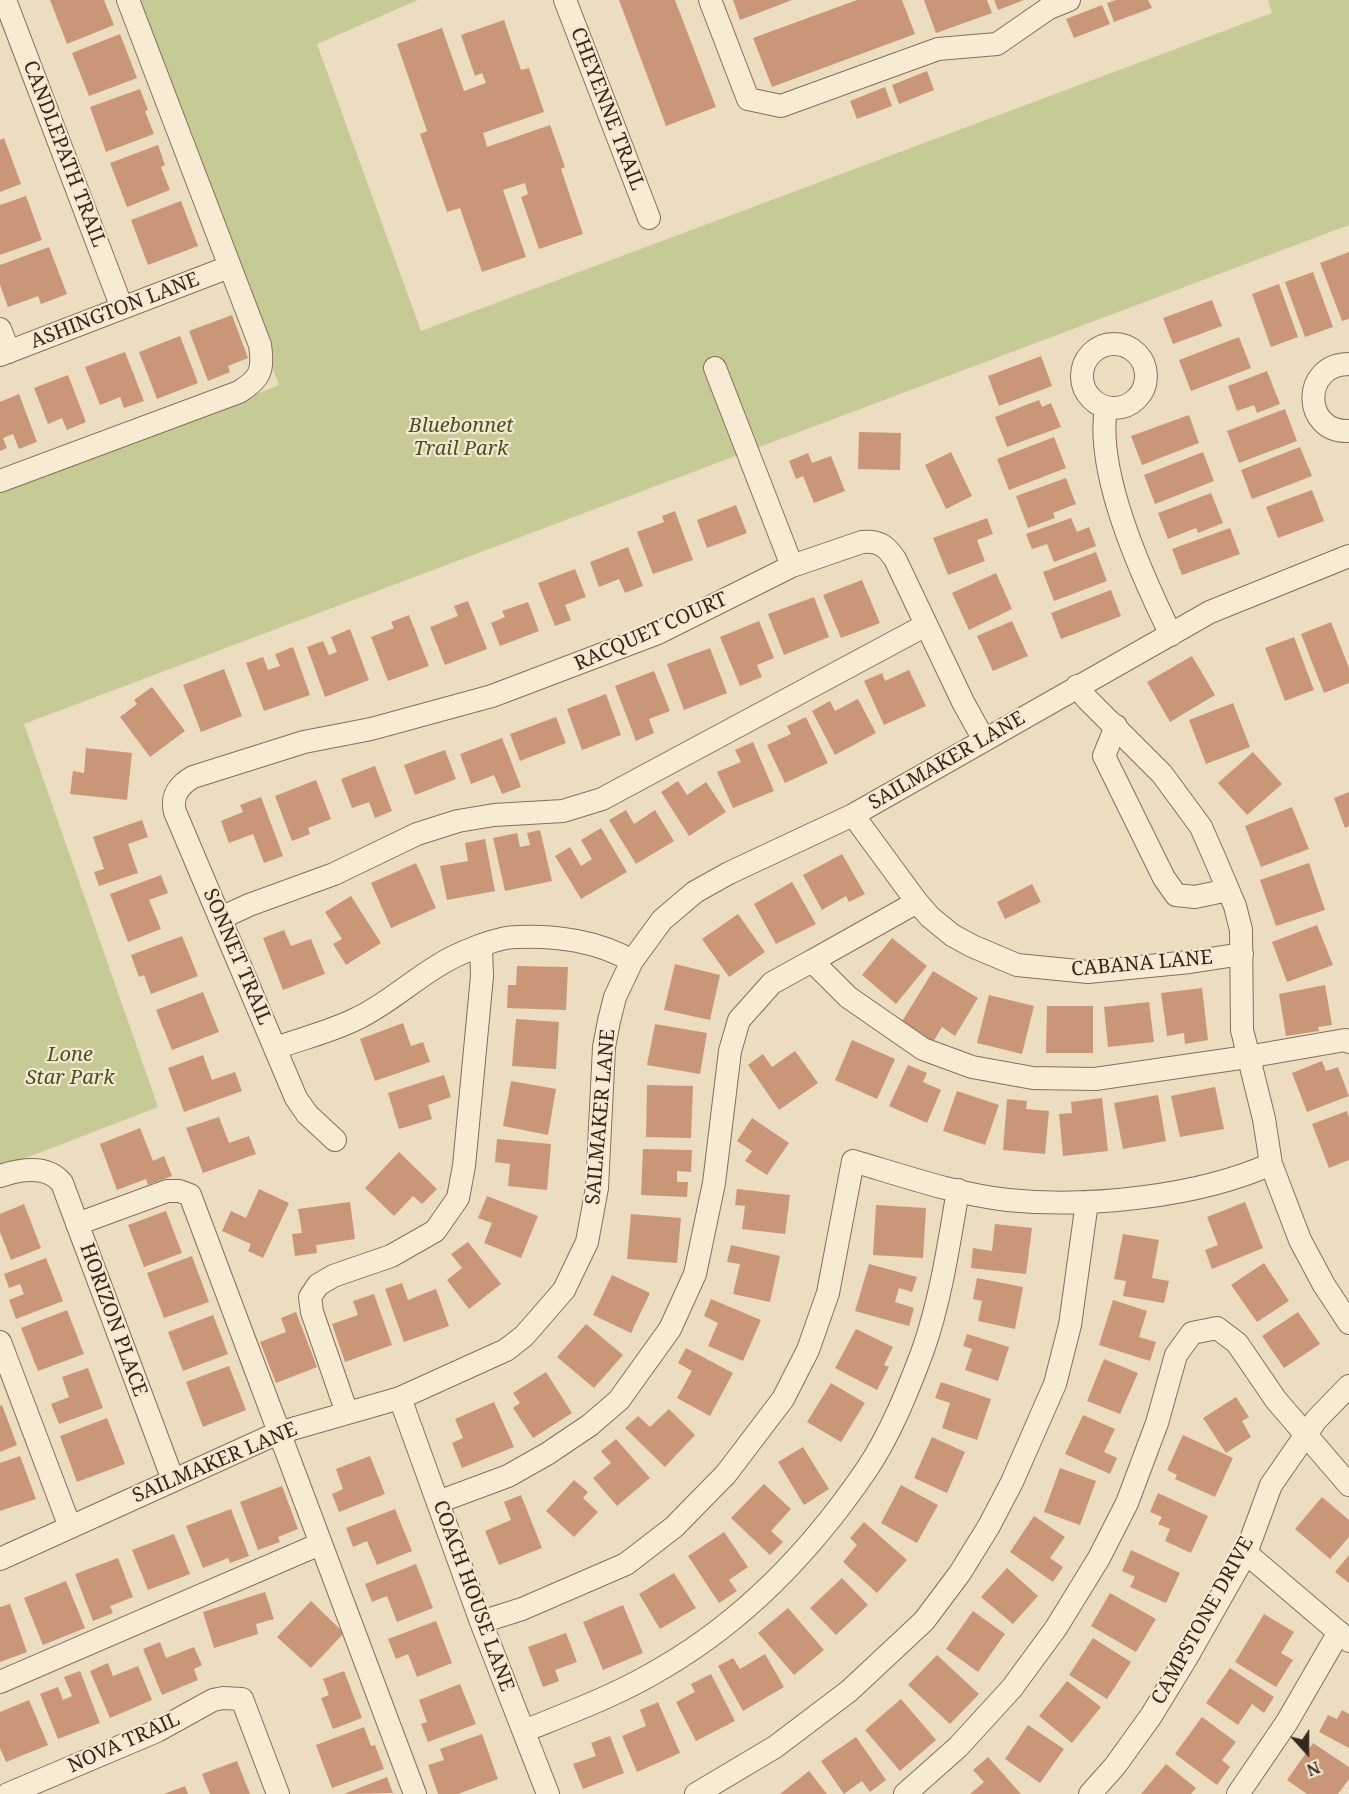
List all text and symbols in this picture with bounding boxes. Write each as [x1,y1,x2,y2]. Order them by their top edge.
street label: CHEYENNE TRAIL [565,24,649,194]
street label: CANDLEPATH TRAIL [17,57,111,251]
street label: ASHINGTON LANE [27,268,203,354]
park label: Bluebonnet Trail Park [409,414,513,461]
street label: RACQUET COURT [571,588,731,676]
street label: SAILMAKER LANE [865,707,1029,815]
street label: SONNET TRAIL [198,885,276,1029]
street label: CABANA LANE [1070,946,1214,982]
street label: SAILMAKER LANE [581,1028,621,1206]
park label: Lone Star Park [25,1043,115,1090]
street label: HORIZON PLACE [74,1240,152,1400]
street label: SAILMAKER LANE [129,1418,301,1508]
street label: COACH HOUSE LANE [427,1497,519,1695]
street label: CAMPSTONE DRIVE [1147,1533,1259,1709]
street label: NOVA TRAIL [64,1708,184,1778]
north arrow [1277,1722,1337,1782]
text: N [1304,1756,1323,1781]

